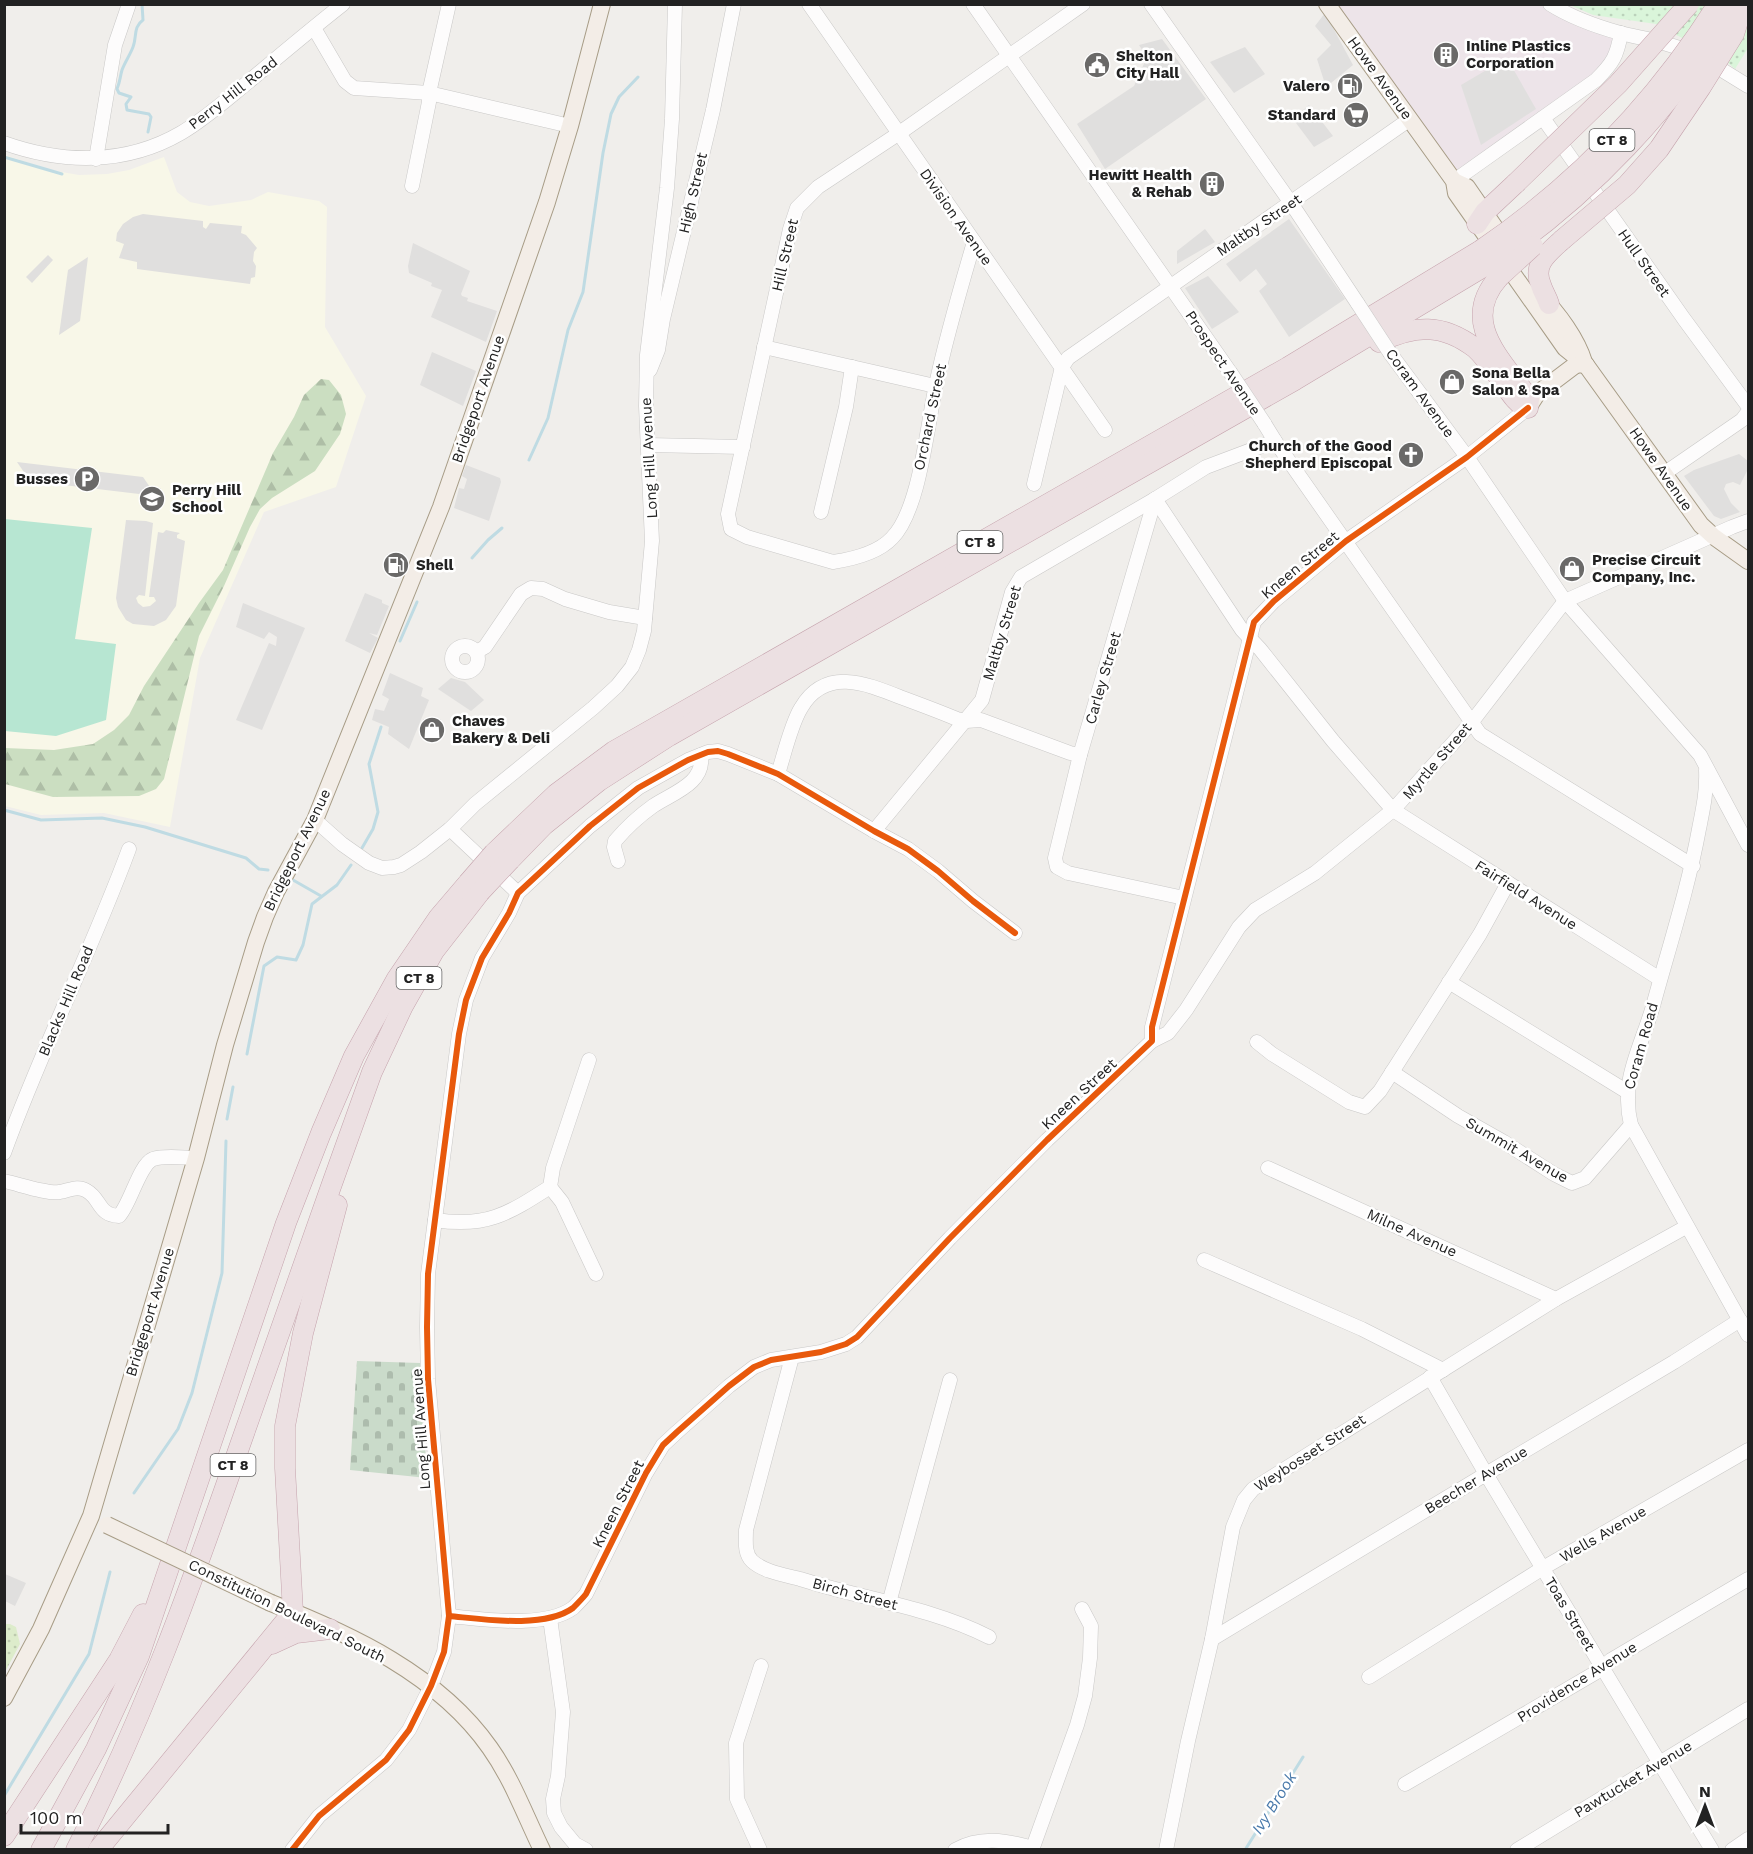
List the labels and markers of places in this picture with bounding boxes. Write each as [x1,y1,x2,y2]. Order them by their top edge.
place label: Inline Plastics Corporation [1466,37,1571,72]
building icon: Inline Plastics Corporation [1431,40,1461,70]
place label: Shelton City Hall [1116,47,1179,82]
public building icon: Shelton City Hall [1082,50,1112,80]
fuel station icon: Valero [1335,71,1365,101]
place label: Valero [1283,77,1330,95]
supermarket icon: Standard [1341,100,1371,130]
place label: Standard [1268,106,1336,124]
place label: Hewitt Health & Rehab [1089,166,1192,201]
building icon: Hewitt Health & Rehab [1197,169,1227,199]
place label: Sona Bella Salon & Spa [1472,364,1560,399]
shop icon: Sona Bella Salon & Spa [1437,367,1467,397]
place label: Church of the Good Shepherd Episcopal [1245,437,1392,472]
church icon: Church of the Good Shepherd Episcopal [1396,440,1426,470]
parking icon: Busses [72,464,102,494]
place label: Busses [16,470,68,488]
place label: Perry Hill School [172,481,241,516]
school or university icon: Perry Hill School [137,484,167,514]
fuel station icon: Shell [381,550,411,580]
place label: Precise Circuit Company, Inc. [1592,551,1701,586]
shop icon: Precise Circuit Company, Inc. [1557,554,1587,584]
place label: Shell [416,556,454,574]
place label: Chaves Bakery & Deli [452,712,550,747]
shop icon: Chaves Bakery & Deli [417,715,447,745]

